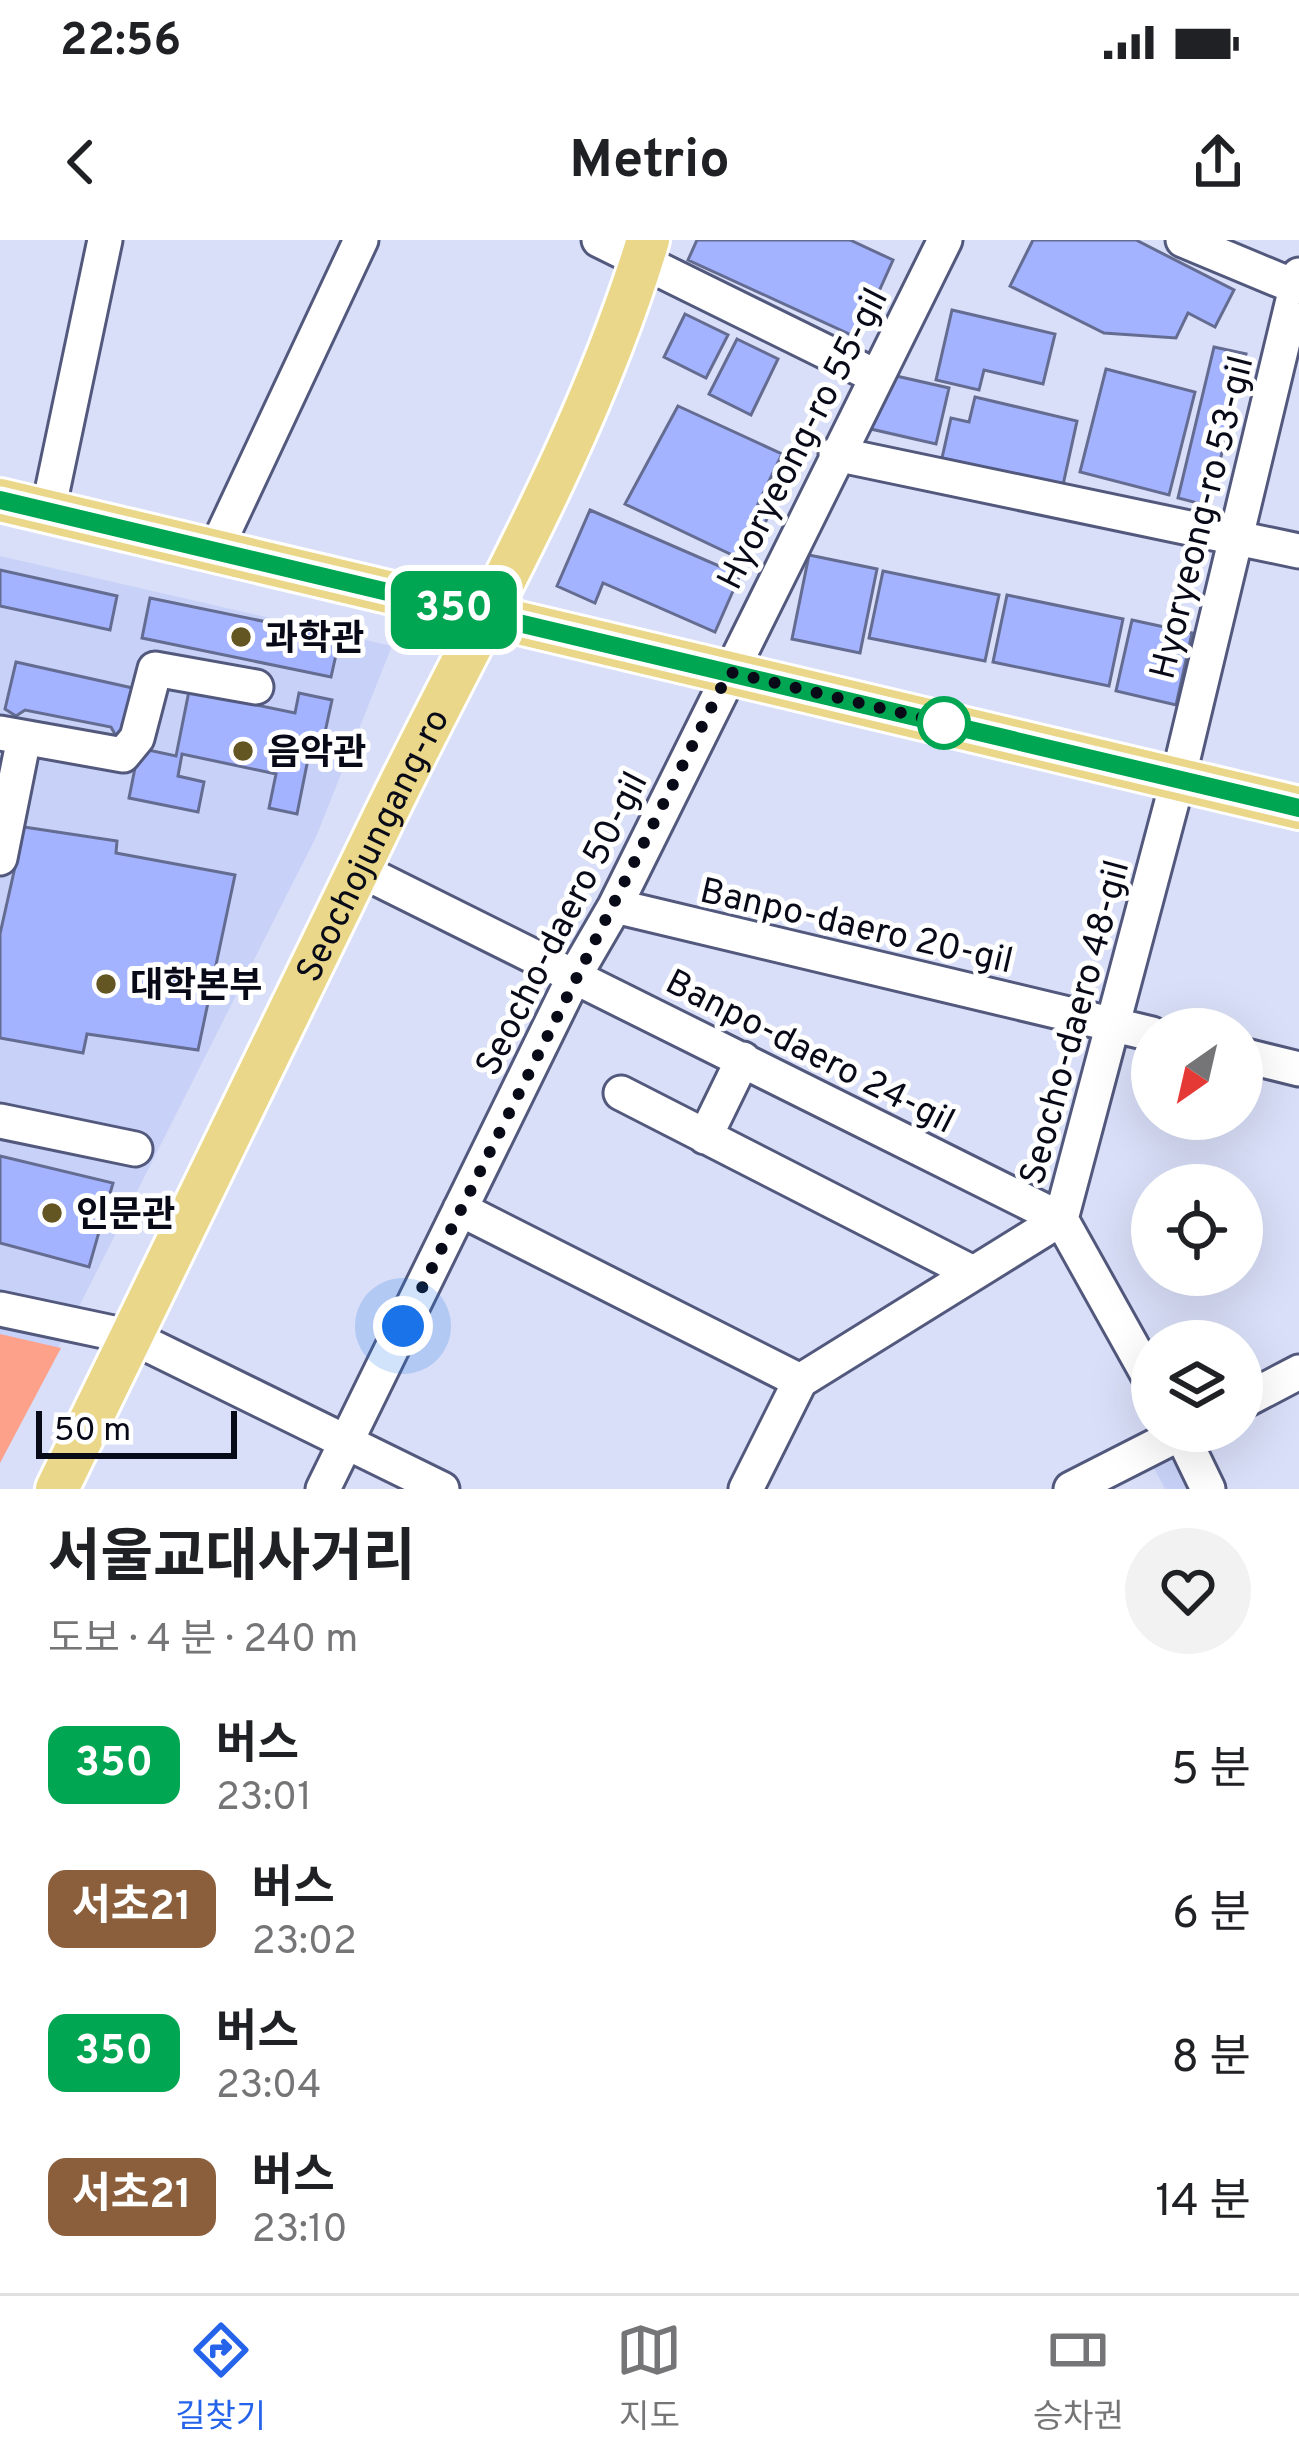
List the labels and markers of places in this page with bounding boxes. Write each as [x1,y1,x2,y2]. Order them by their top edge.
place label: 과학관 [265,618,364,664]
marker: 과학관 [228,624,254,650]
unlabelled marker [919,698,969,748]
place label: 음악관 [267,732,366,778]
marker: 음악관 [230,738,256,764]
place label: 대학본부 [130,965,262,1011]
marker: 대학본부 [93,971,119,997]
place label: 인문관 [76,1194,175,1240]
marker: 인문관 [39,1200,65,1226]

